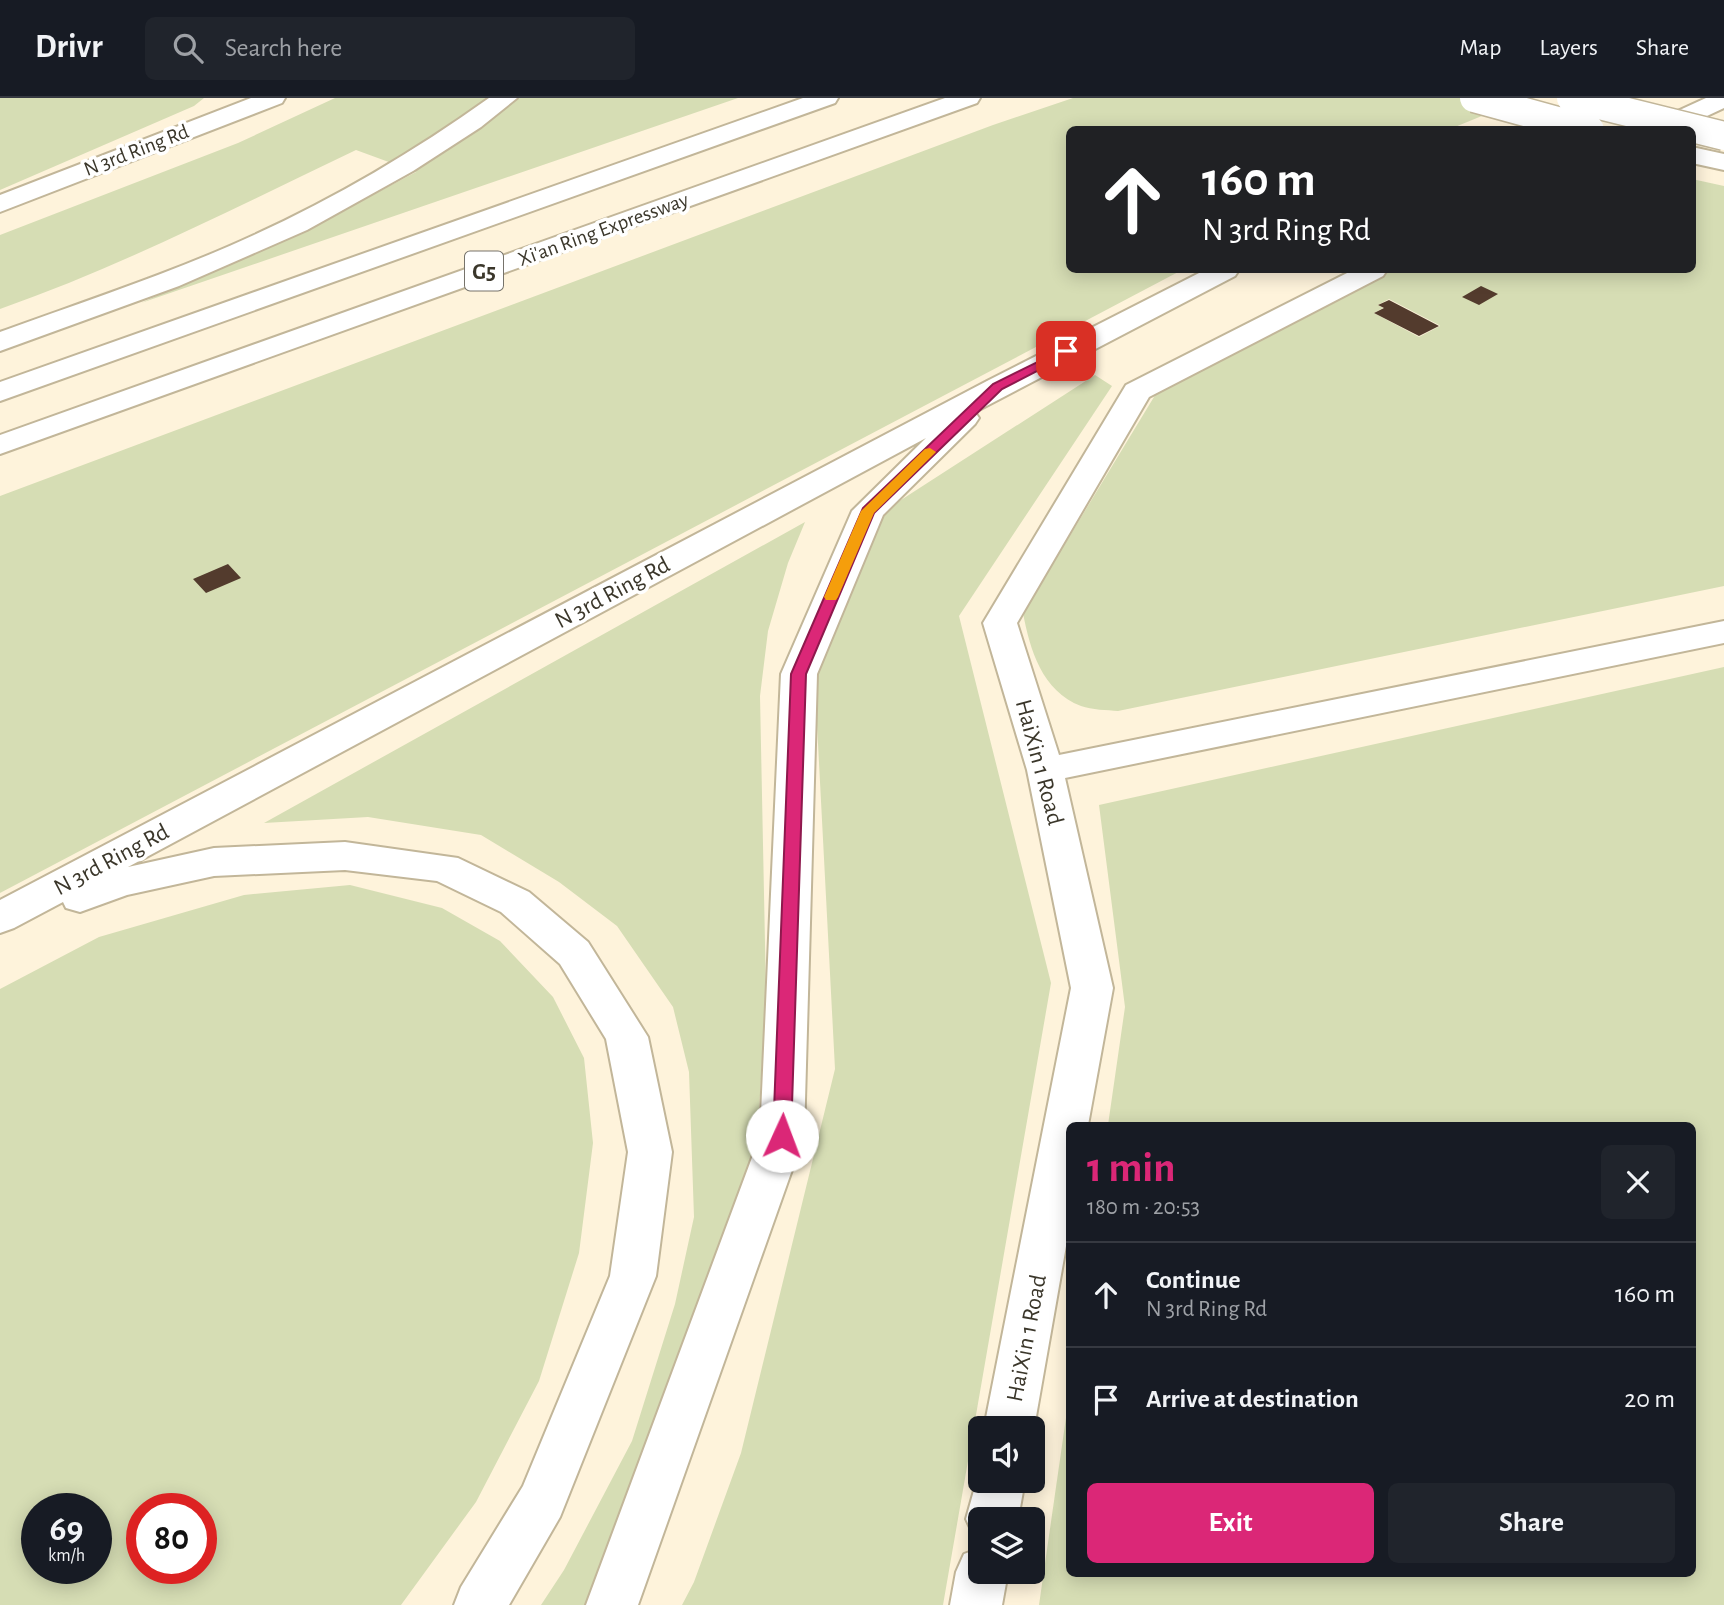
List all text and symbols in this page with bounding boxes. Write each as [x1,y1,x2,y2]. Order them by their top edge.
search box [145,17,635,80]
icon: search [169,29,207,67]
text: Drivr [35,31,103,64]
text: Search here [225,35,342,61]
text: Map [1459,36,1501,60]
text: Layers [1539,36,1598,60]
text: Share [1636,36,1689,60]
street label: N 3rd Ring Rd [81,121,192,180]
icon: ahead [1087,154,1178,245]
text: 160 m [1202,156,1316,205]
street label: Xi'an Ring Expressway [515,189,691,270]
text: N 3rd Ring Rd [1202,214,1371,246]
road number: G5 [465,252,503,290]
pin [1036,321,1096,381]
icon: arrive [1047,332,1085,370]
street label: N 3rd Ring Rd [551,553,674,633]
street label: HaiXin 1 Road [1011,697,1067,828]
street label: N 3rd Ring Rd [50,820,173,900]
position arrow [745,1099,819,1173]
button: close [1601,1145,1675,1219]
text: 1 min [1087,1147,1176,1189]
text: 180 m · 20:53 [1087,1196,1200,1219]
text: Continue [1146,1267,1241,1293]
street label: HaiXin 1 Road [1003,1272,1051,1404]
icon: ahead [1087,1276,1125,1314]
text: 160 m [1615,1281,1675,1307]
text: N 3rd Ring Rd [1146,1298,1267,1321]
icon: arrive [1087,1381,1125,1419]
text: Arrive at destination [1146,1386,1359,1412]
text: 20 m [1624,1386,1675,1412]
map controls [968,1416,1045,1584]
button: sound [968,1416,1045,1493]
button: Exit [1087,1483,1374,1563]
button: Share [1388,1483,1675,1563]
speed limit sign: 80 [126,1493,217,1584]
button: layers [968,1507,1045,1584]
text: 69 [50,1512,83,1547]
text: km/h [48,1547,85,1565]

